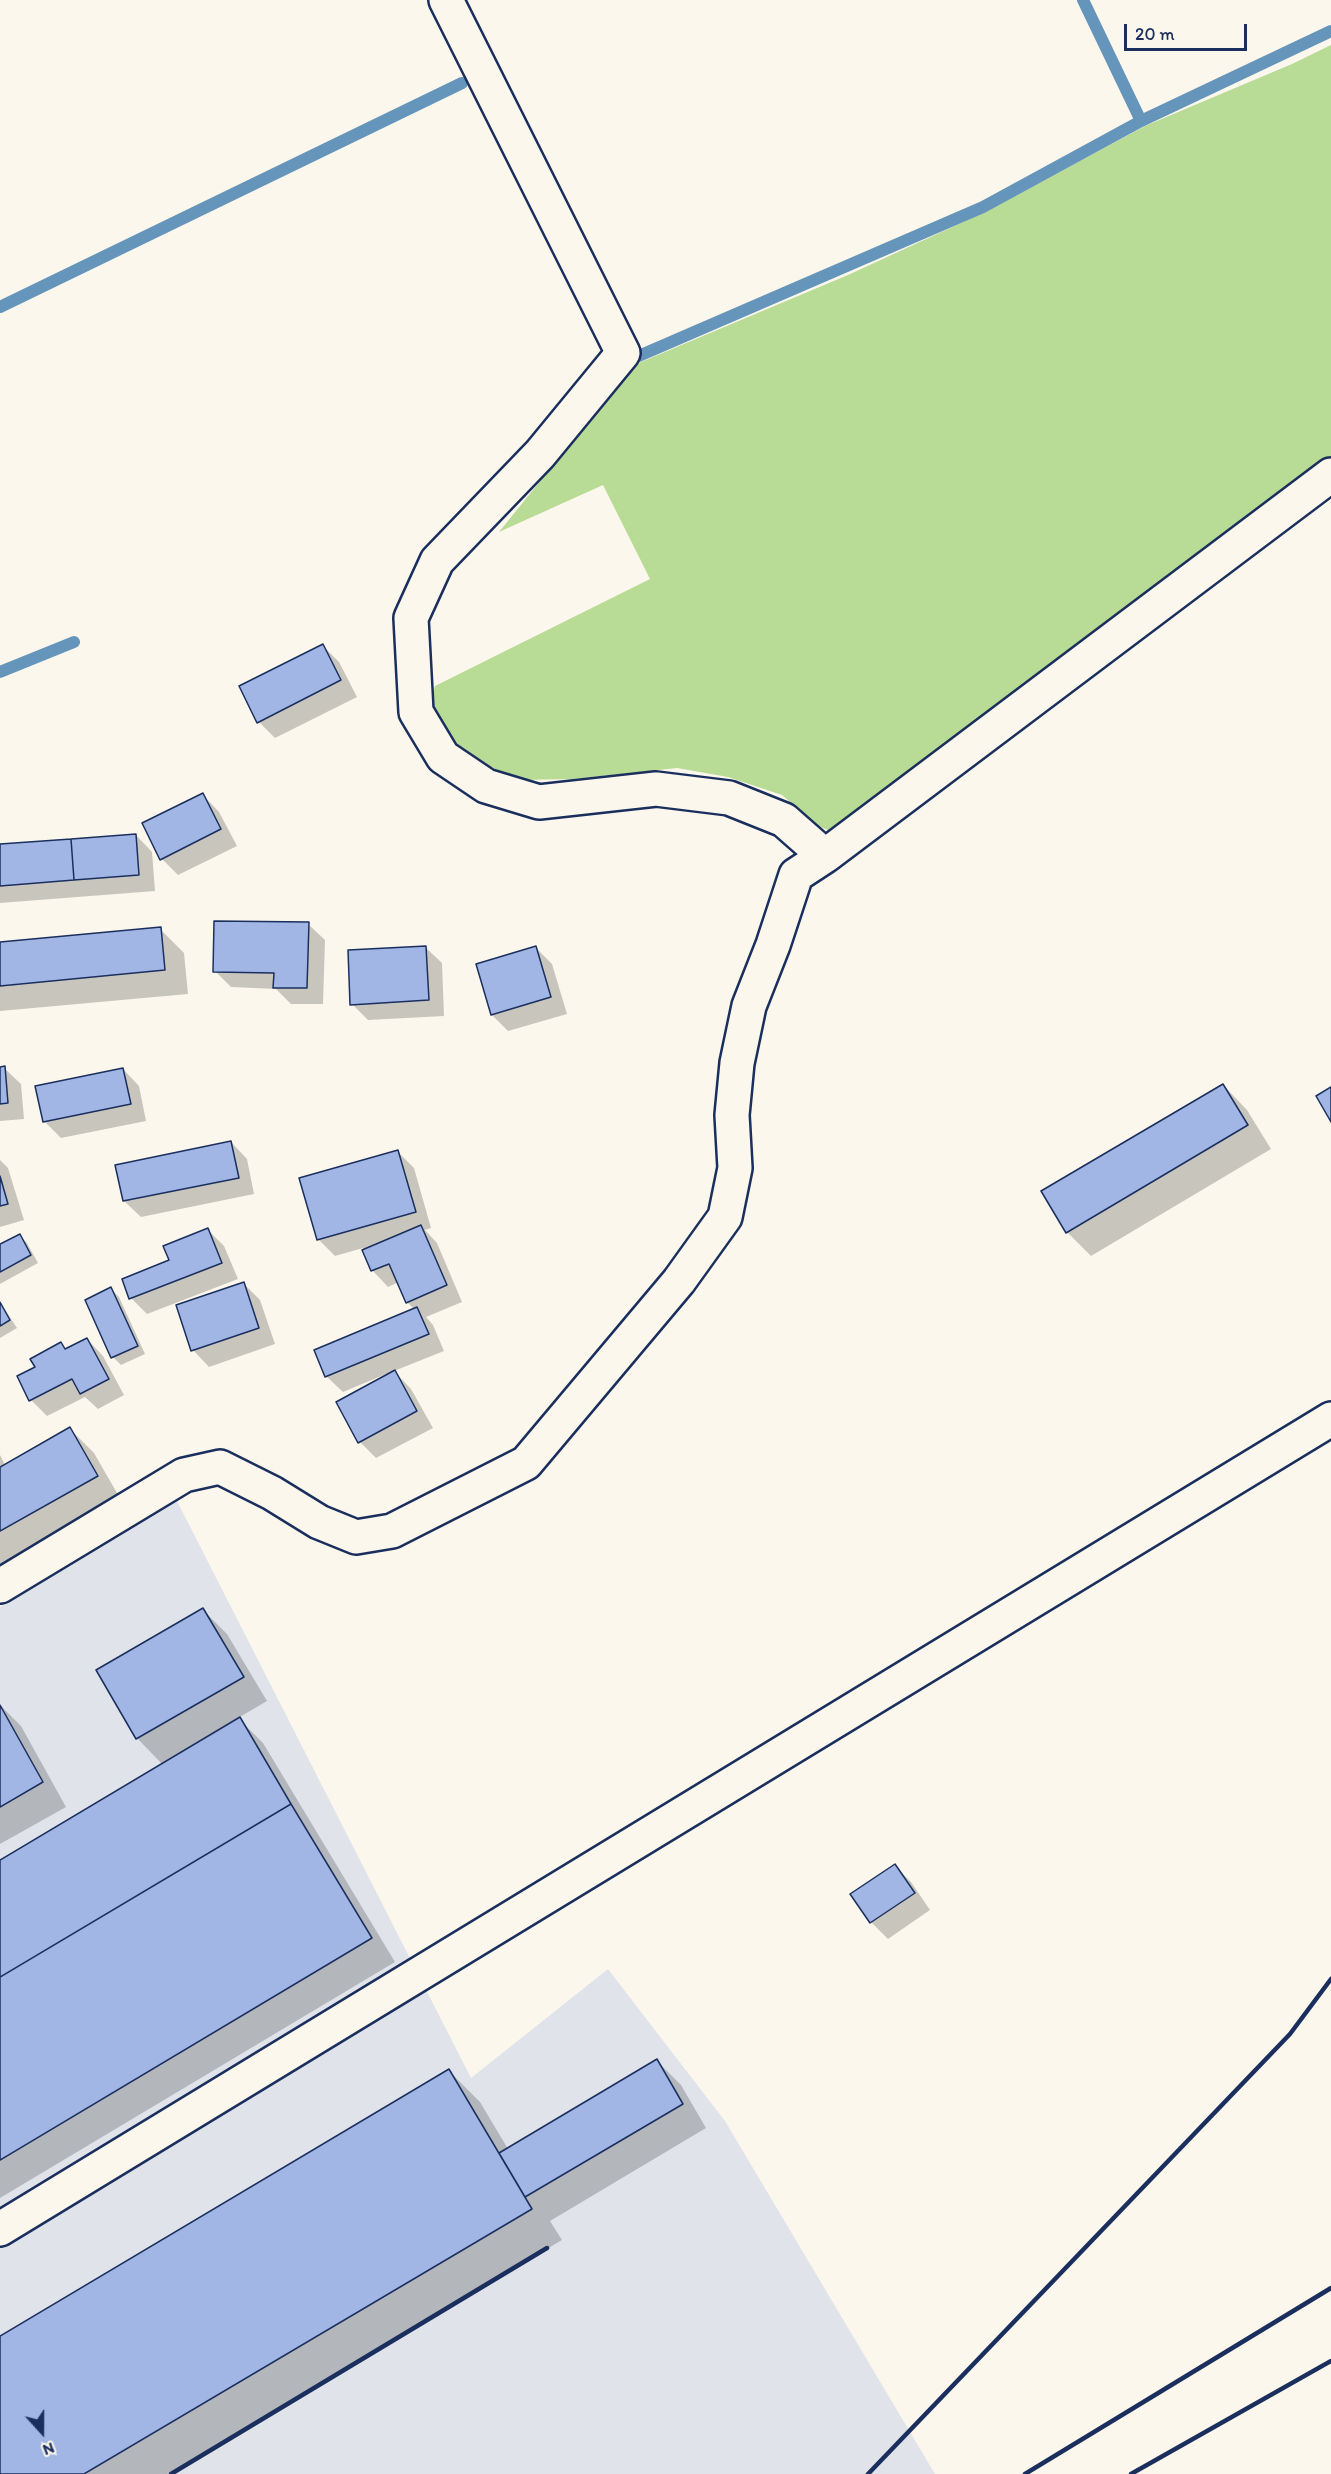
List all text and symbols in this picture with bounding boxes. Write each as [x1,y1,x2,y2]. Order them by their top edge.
scale bar [1127,12,1250,50]
text: 20 m [1135,23,1175,45]
north arrow [12,2402,72,2462]
text: N [40,2438,57,2460]

